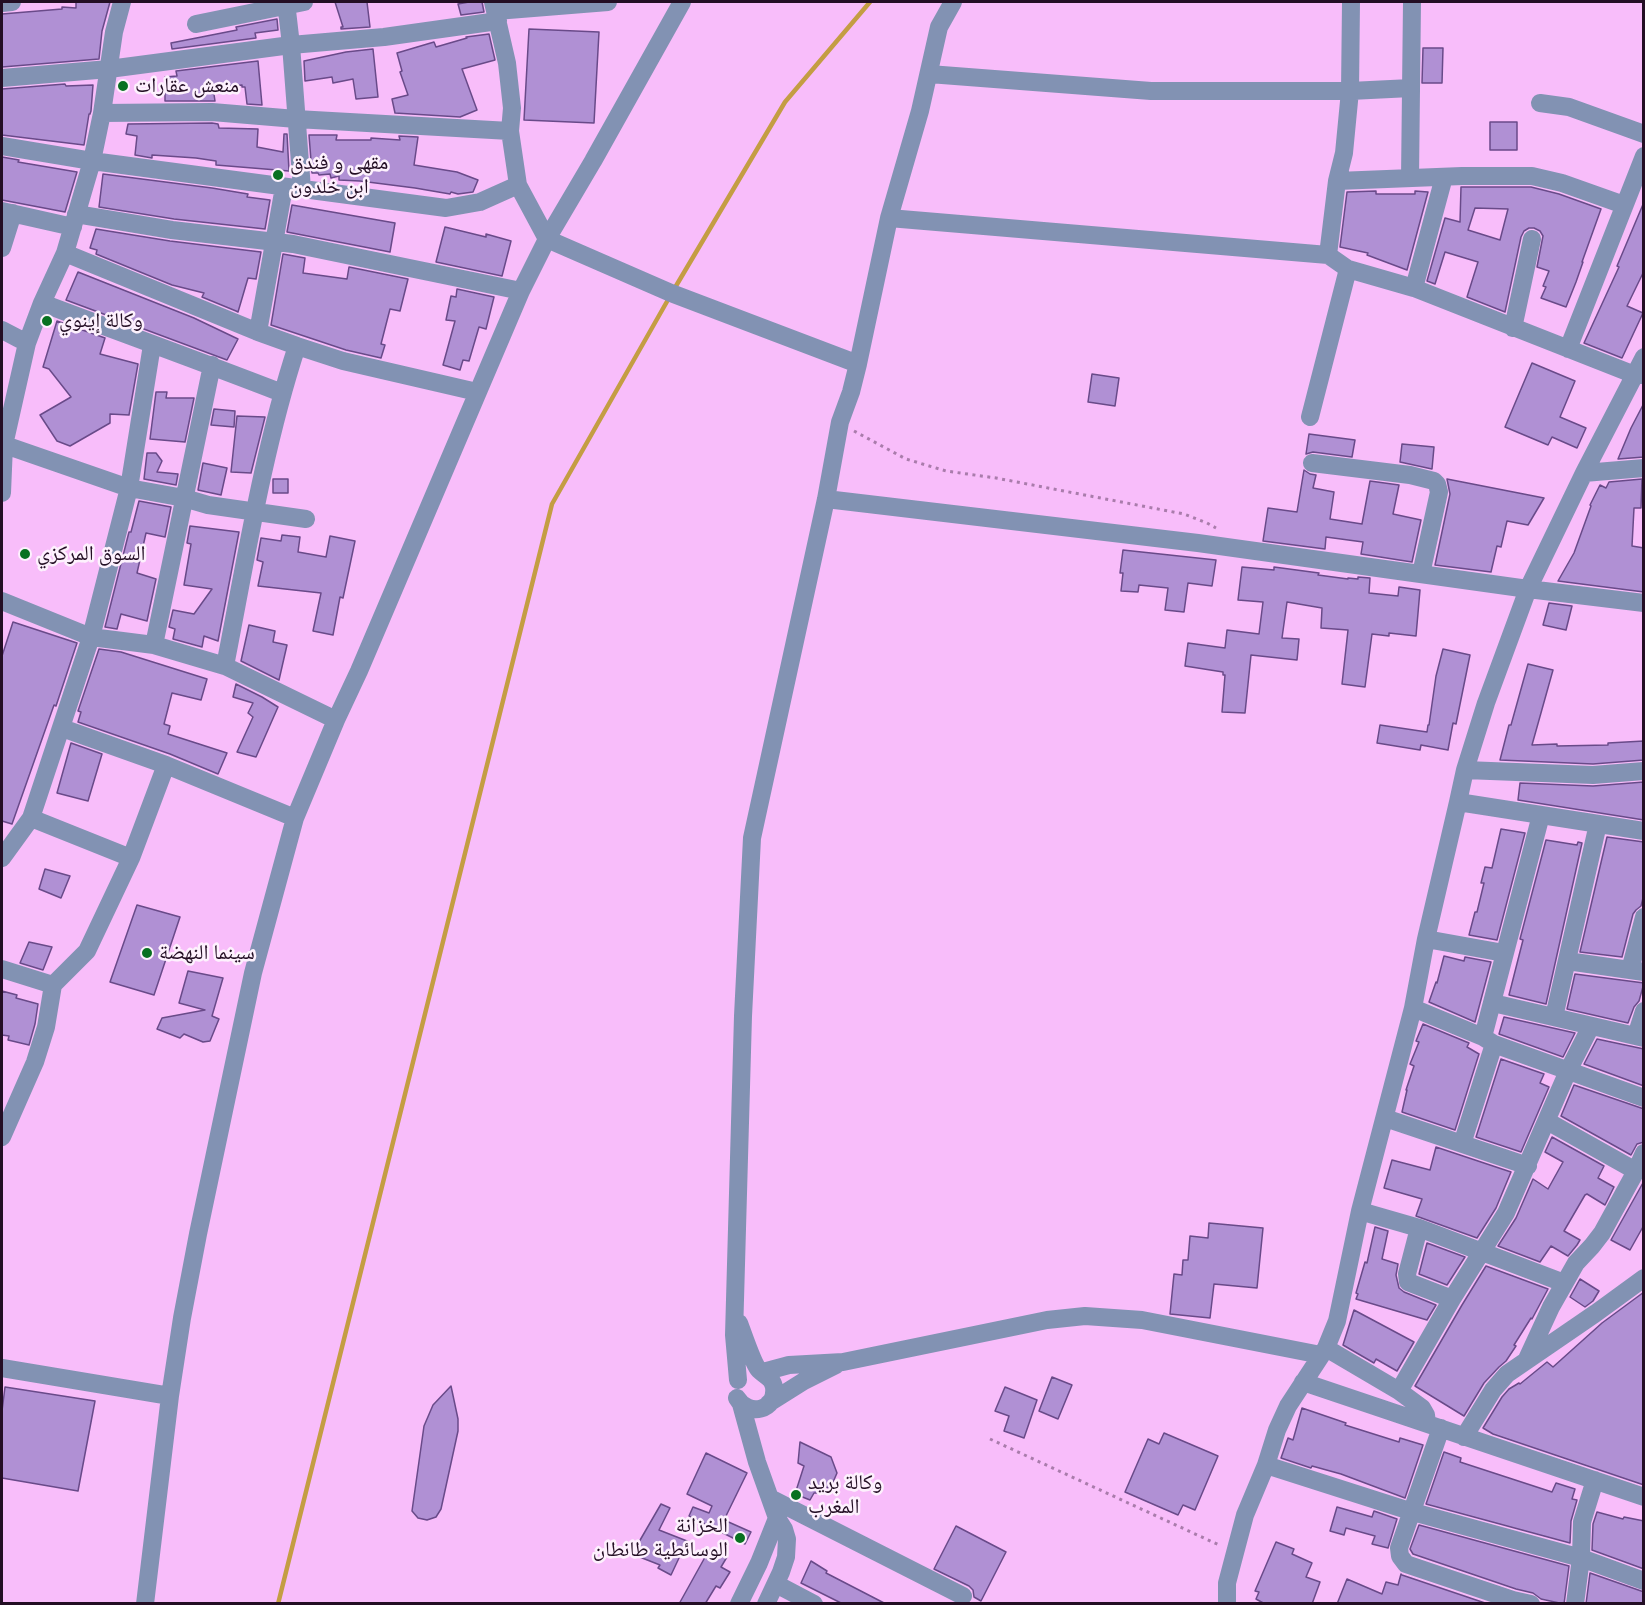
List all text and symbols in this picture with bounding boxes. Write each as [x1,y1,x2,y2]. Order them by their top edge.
place label: منعش عقارات [135,73,239,99]
marker: منعش عقارات [116,79,130,93]
place label: مقهى و فندق ابن خلدون [290,150,388,200]
marker: مقهى و فندق ابن خلدون [271,168,285,182]
place label: وكالة إينوي [59,308,143,334]
marker: وكالة إينوي [40,314,54,328]
place label: السوق المركزي [37,541,146,567]
marker: السوق المركزي [18,547,32,561]
place label: سينما النهضة [159,940,255,966]
marker: سينما النهضة [140,946,154,960]
place label: وكالة بريد المغرب [808,1470,882,1520]
marker: وكالة بريد المغرب [789,1488,803,1502]
place label: الخزانة الوسائطية طانطان [593,1513,728,1563]
marker: الخزانة الوسائطية طانطان [733,1531,747,1545]

